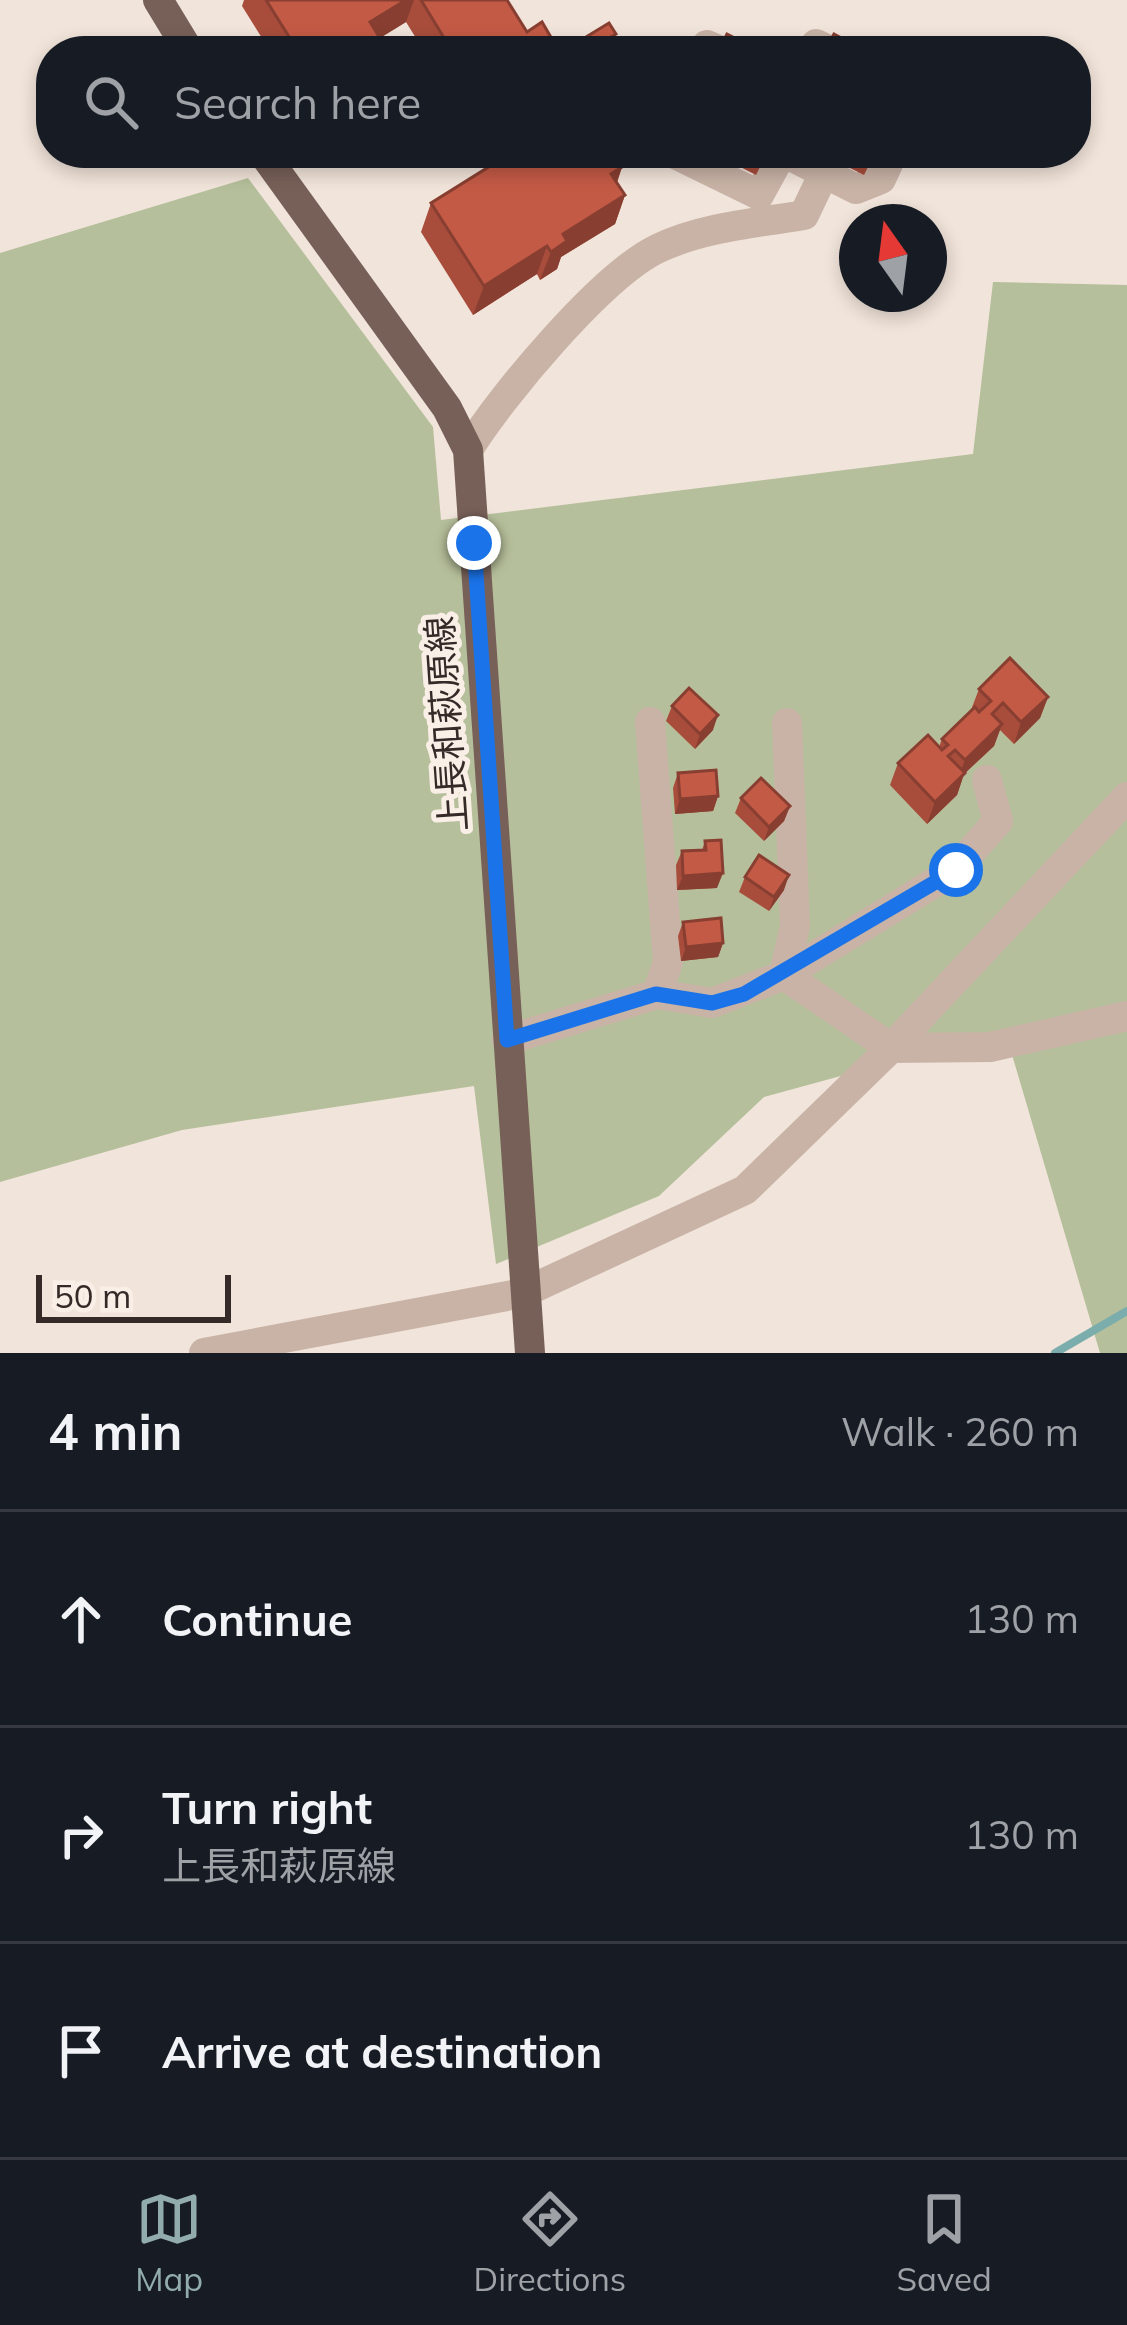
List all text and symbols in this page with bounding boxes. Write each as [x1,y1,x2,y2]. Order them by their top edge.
search box [36,36,1091,168]
icon: search [78,69,144,135]
text: Search here [174,74,421,130]
north arrow [839,204,947,312]
route end [447,516,501,570]
street label: 上長和萩原線 [416,615,476,833]
route start [929,843,983,897]
scale bar [36,1269,231,1322]
text: 50 m [54,1275,131,1316]
text: 4 min [48,1399,183,1463]
text: Walk · 260 m [841,1407,1079,1456]
icon: ahead [48,1586,114,1652]
text: Continue [162,1591,352,1647]
text: 130 m [964,1594,1079,1643]
text: Turn right [162,1779,372,1835]
icon: right [48,1802,114,1868]
text: 130 m [964,1810,1079,1859]
text: 上長和萩原線 [162,1841,396,1890]
icon: arrive [48,2018,114,2084]
text: Arrive at destination [162,2023,602,2079]
tab: Map [135,2186,203,2299]
tab: Directions [474,2186,626,2299]
tab: Saved [897,2186,992,2299]

